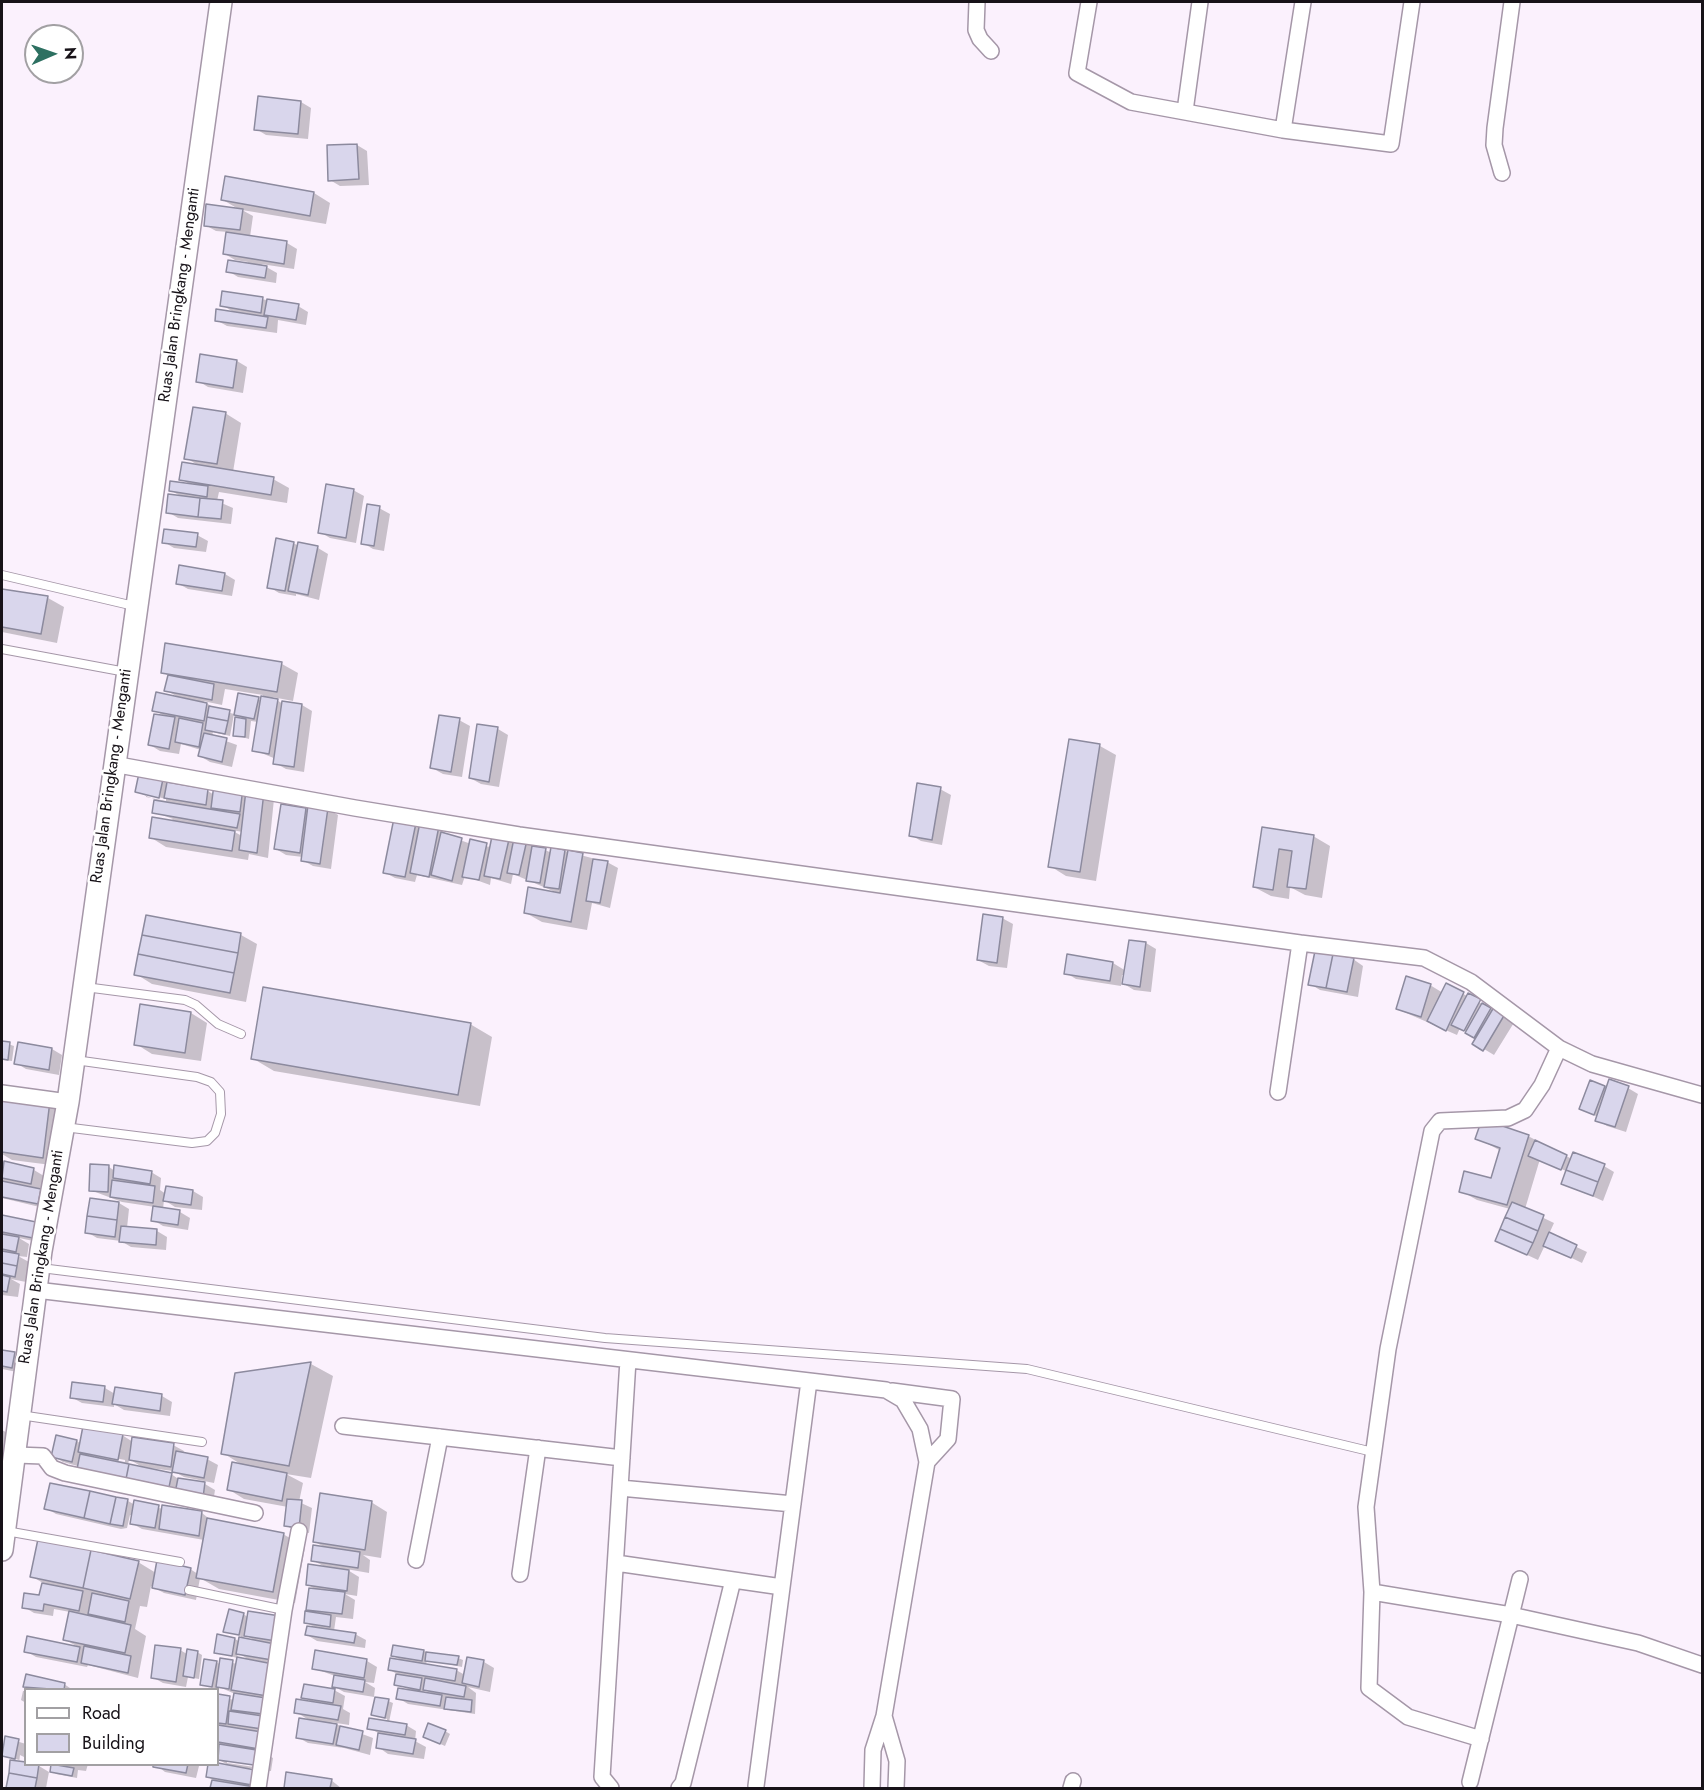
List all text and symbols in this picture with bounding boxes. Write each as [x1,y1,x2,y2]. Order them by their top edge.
north arrow [24,24,84,84]
text: N [59,47,82,60]
street label: Ruas Jalan Bringkang - Menganti [155,186,205,404]
street label: Ruas Jalan Bringkang - Menganti [87,667,137,885]
street label: Ruas Jalan Bringkang - Menganti [16,1149,68,1365]
legend [24,1688,219,1766]
text: Road [82,1700,121,1726]
text: Building [82,1730,145,1756]

